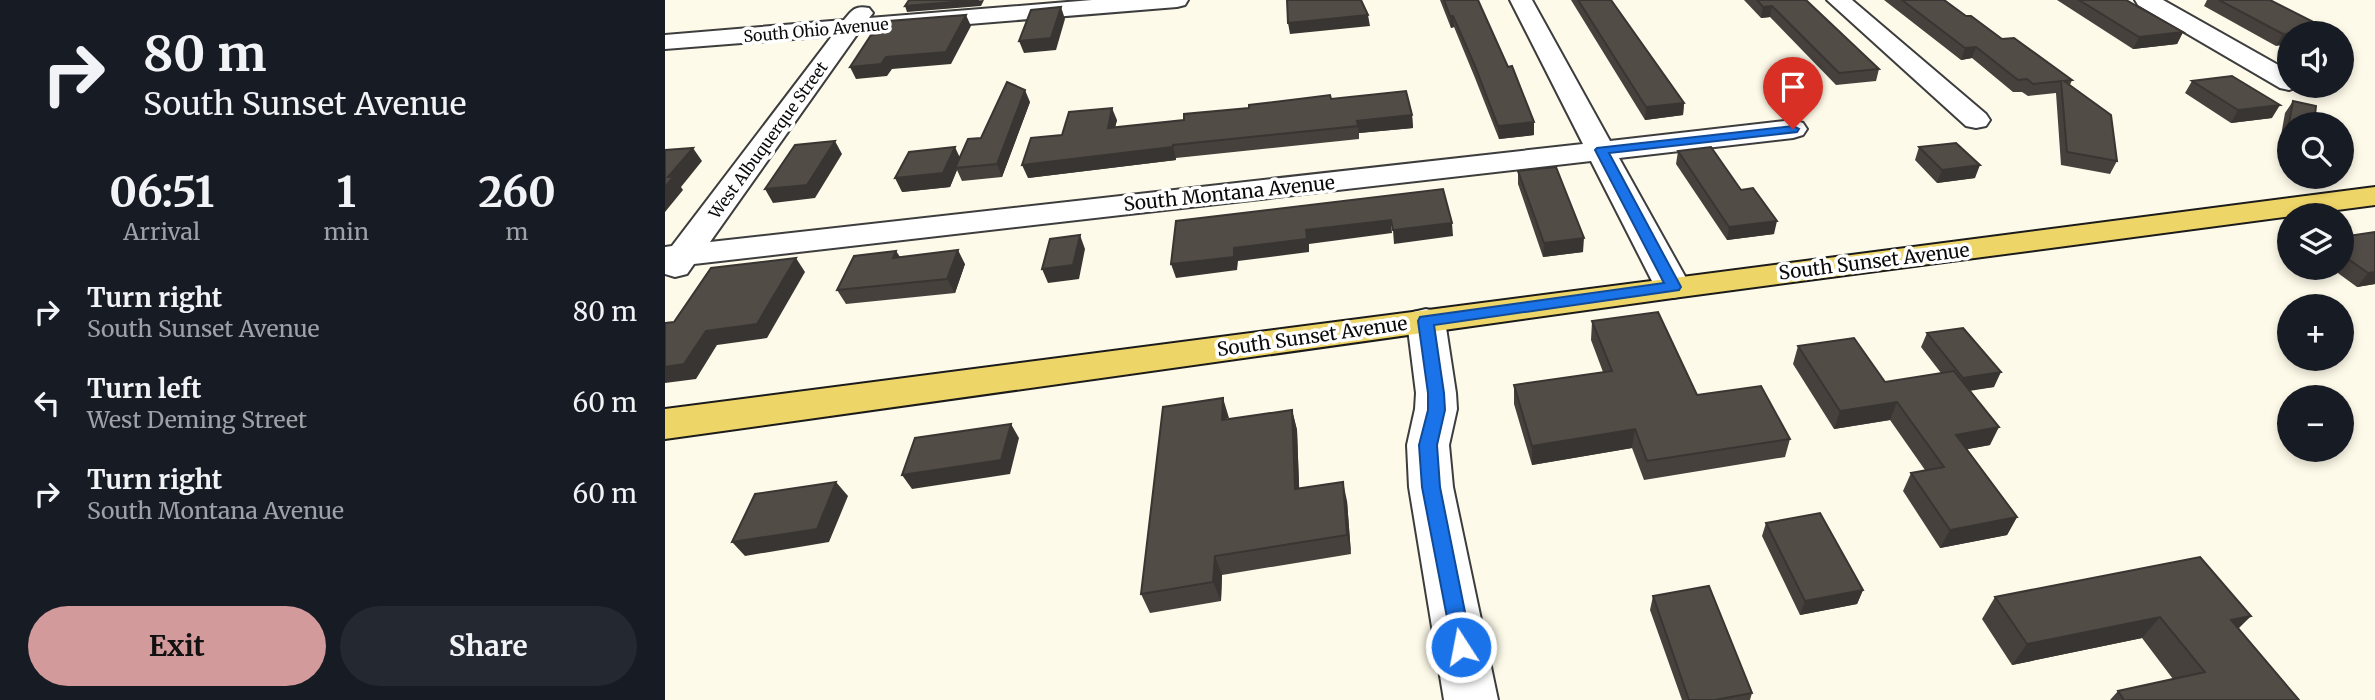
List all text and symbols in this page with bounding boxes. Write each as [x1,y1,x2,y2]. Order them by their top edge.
street label: South Ohio Avenue [743,14,889,46]
map controls [2277,21,2354,462]
button: sound [2277,21,2354,98]
text: 80 m [143,23,266,84]
icon: right [28,28,119,119]
street label: West Albuquerque Street [704,57,832,223]
pin [1763,57,1823,129]
icon: arrive [1774,68,1812,106]
text: South Sunset Avenue [143,84,466,124]
button: search [2277,112,2354,189]
text: 06:51 [109,166,214,218]
text: 1 [336,166,356,218]
text: 260 [478,166,556,218]
street label: South Montana Avenue [1122,170,1336,216]
button: layers [2277,203,2354,280]
text: Arrival [123,217,200,246]
text: min [323,217,369,246]
text: m [506,217,528,246]
street label: South Sunset Avenue [1777,237,1971,285]
text: Turn right [87,281,222,314]
icon: right [28,293,66,331]
button: + [2277,294,2354,371]
text: 80 m [573,295,637,328]
street label: South Sunset Avenue [1215,311,1409,361]
text: South Sunset Avenue [87,314,319,343]
text: Turn left [87,372,201,405]
icon: left [28,384,66,422]
button: − [2277,385,2354,462]
text: 60 m [573,386,637,419]
text: West Deming Street [87,405,307,434]
text: Turn right [87,463,222,496]
icon: right [28,475,66,513]
text: 60 m [573,477,637,510]
text: South Montana Avenue [87,496,344,525]
button: Exit [28,606,326,686]
button: Share [340,606,637,686]
position arrow [1424,610,1498,684]

